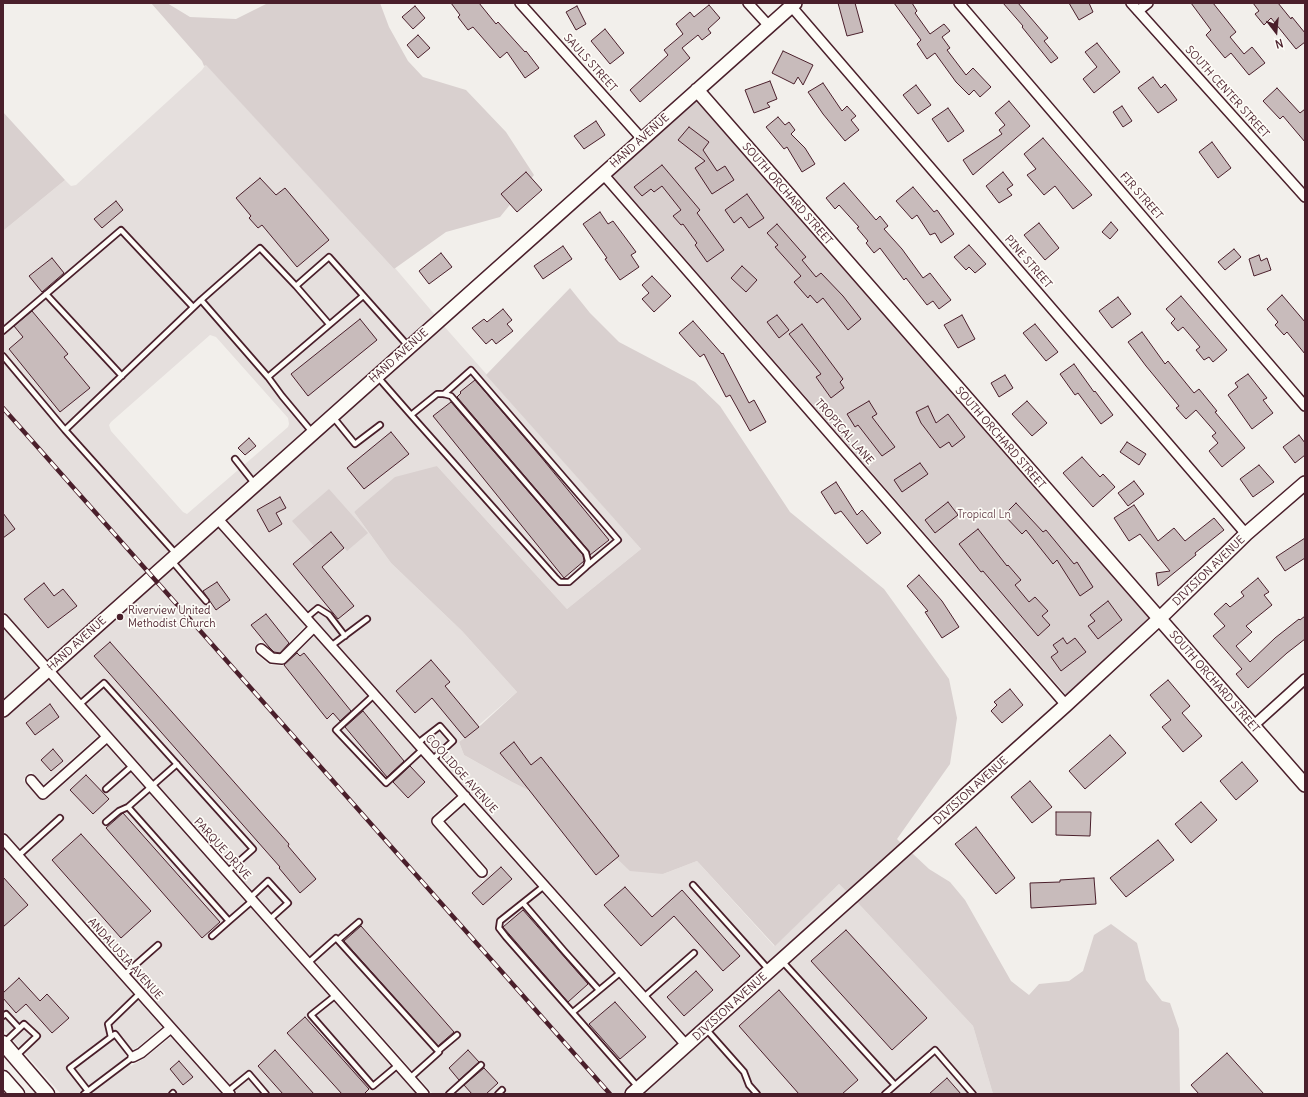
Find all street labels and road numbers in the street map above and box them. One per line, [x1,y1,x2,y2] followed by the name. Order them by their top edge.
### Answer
[561,31,619,95] street label: SAULS STREET
[1182,43,1272,141] street label: SOUTH CENTER STREET
[608,111,672,171] street label: HAND AVENUE
[739,140,835,248] street label: SOUTH ORCHARD STREET
[1117,170,1165,222] street label: FIR STREET
[1002,233,1054,291] street label: PINE STREET
[367,326,431,386] street label: HAND AVENUE
[952,384,1048,492] street label: SOUTH ORCHARD STREET
[812,397,876,467] street label: TROPICAL LANE
[1170,533,1248,609] street label: DIVISION AVENUE
[45,614,109,674] street label: HAND AVENUE
[1166,628,1262,736] street label: SOUTH ORCHARD STREET
[422,732,500,816] street label: COOLIDGE AVENUE
[931,754,1011,828] street label: DIVISION AVENUE
[191,816,253,882] street label: PARQUE DRIVE
[85,916,165,1002] street label: ANDALUSIA AVENUE
[690,970,770,1044] street label: DIVISION AVENUE

